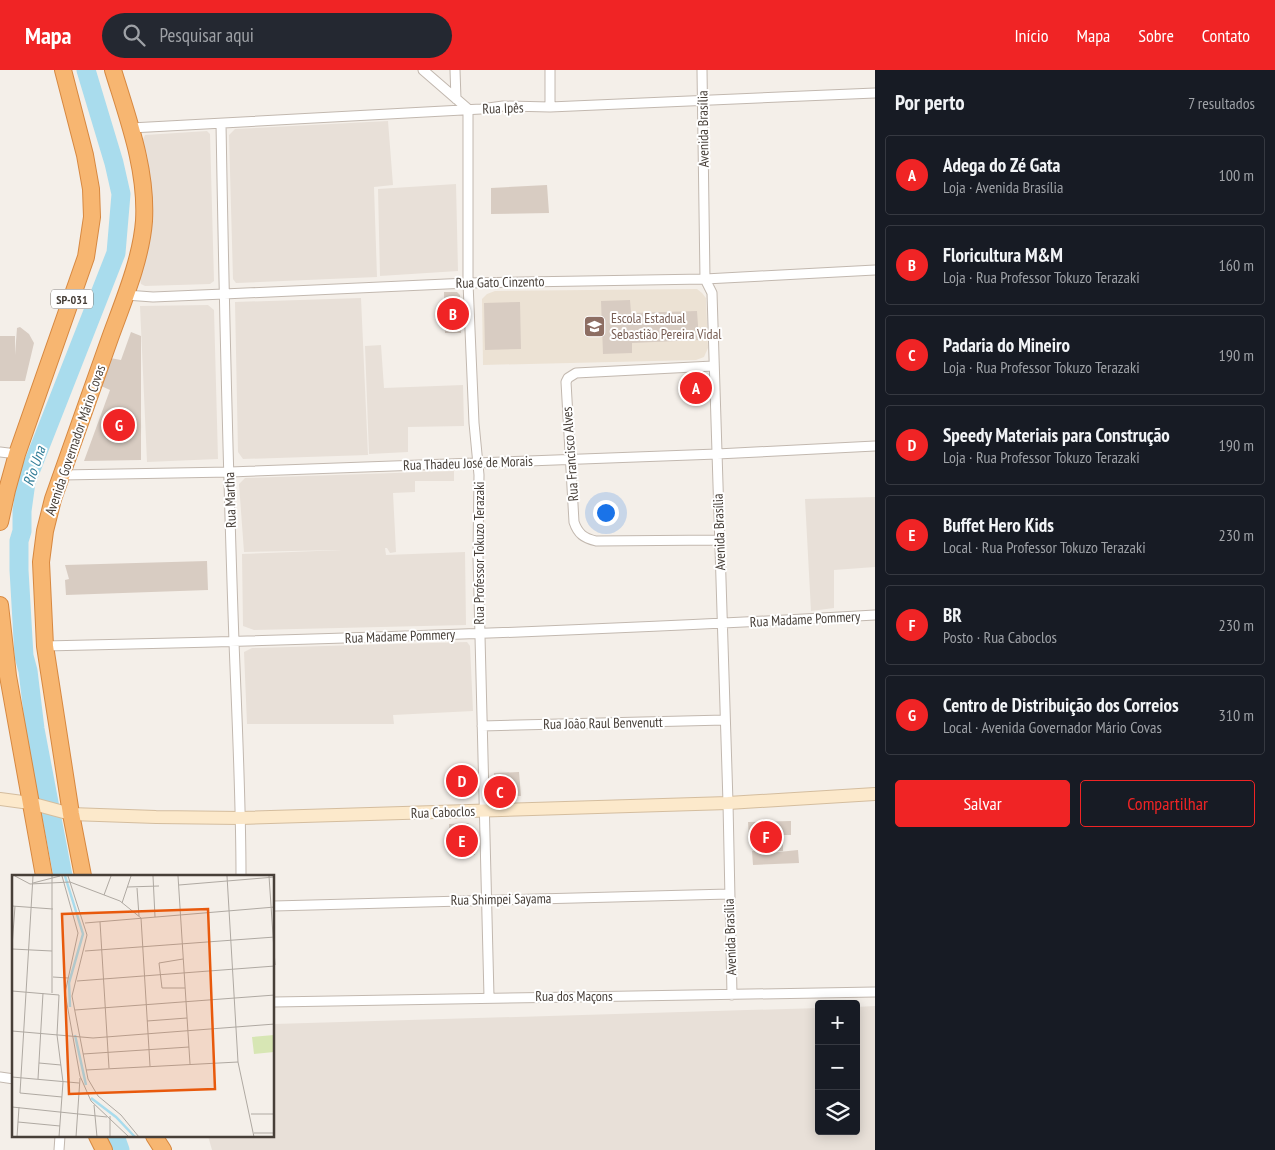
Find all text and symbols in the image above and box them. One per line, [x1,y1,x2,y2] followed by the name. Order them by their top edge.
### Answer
[102,13,452,58] search box
[25,20,72,51] text: Mapa
[120,21,148,49] icon: search
[160,23,254,47] text: Pesquisar aqui
[1014,24,1048,47] text: Início
[1076,24,1110,47] text: Mapa
[1138,24,1174,47] text: Sobre
[1202,24,1250,47] text: Contato
[895,89,965,116] text: Por perto
[693,90,713,168] street label: Avenida Brasília
[1188,93,1255,113] text: 7 resultados
[482,98,524,118] street label: Rua Ipês
[943,153,1060,177] text: Adega do Zé Gata
[908,165,916,185] text: A
[1219,165,1254,185] text: 100 m
[943,177,1063,197] text: Loja · Avenida Brasília
[943,243,1063,267] text: Floricultura M&M
[908,255,916,275] text: B
[1219,255,1254,275] text: 160 m
[943,267,1140,287] text: Loja · Rua Professor Tokuzo Terazaki
[455,272,545,292] street label: Rua Gato Cinzento
[51,290,93,308] road number: SP-031
[437,295,469,333] pin: B
[611,309,722,343] place label: Escola Estadual Sebastião Pereira Vidal
[583,314,607,338] school or university icon: Escola Estadual Sebastião Pereira Vidal
[943,333,1070,357] text: Padaria do Mineiro
[908,345,916,365] text: C
[1219,345,1254,365] text: 190 m
[943,357,1140,377] text: Loja · Rua Professor Tokuzo Terazaki
[41,362,109,518] street label: Avenida Governador Mário Covas
[680,369,712,407] pin: A
[103,406,135,444] pin: G
[558,406,582,502] street label: Rua Francisco Alves
[943,423,1170,447] text: Speedy Materiais para Construção
[908,435,916,455] text: D
[1219,435,1254,455] text: 190 m
[18,443,50,488] water label: Rio Una
[943,447,1140,467] text: Loja · Rua Professor Tokuzo Terazaki
[403,452,533,474] street label: Rua Thadeu José de Morais
[220,472,240,528] street label: Rua Martha
[470,481,488,625] street label: Rua Professor Tokuzo Terazaki
[709,493,729,571] street label: Avenida Brasília
[593,500,619,526] your location
[943,513,1054,537] text: Buffet Hero Kids
[909,525,915,545] text: E
[1219,525,1254,545] text: 230 m
[943,537,1146,557] text: Local · Rua Professor Tokuzo Terazaki
[943,603,962,627] text: BR
[749,607,861,631] street label: Rua Madame Pommery
[909,615,915,635] text: F
[1219,615,1254,635] text: 230 m
[344,625,456,647] street label: Rua Madame Pommery
[943,627,1057,647] text: Posto · Rua Caboclos
[943,693,1179,717] text: Centro de Distribuição dos Correios
[908,705,916,725] text: G
[1219,705,1254,725] text: 310 m
[543,713,663,733] street label: Rua João Raul Benvenutt
[943,717,1162,737] text: Local · Avenida Governador Mário Covas
[446,762,478,800] pin: D
[484,773,516,811] pin: C
[895,780,1070,827] button: Salvar
[1080,780,1255,827] button: Compartilhar
[411,802,476,822] street label: Rua Caboclos
[750,818,782,856] pin: F
[446,822,478,860] pin: E
[12,875,275,1138] inset map
[450,889,552,909] street label: Rua Shimpei Sayama
[720,898,740,976] street label: Avenida Brasília
[535,987,613,1005] street label: Rua dos Maçons
[815,1000,860,1135] map controls
[815,1000,860,1045] button: +
[815,1045,860,1090] button: −
[815,1090,860,1135] button: layers

